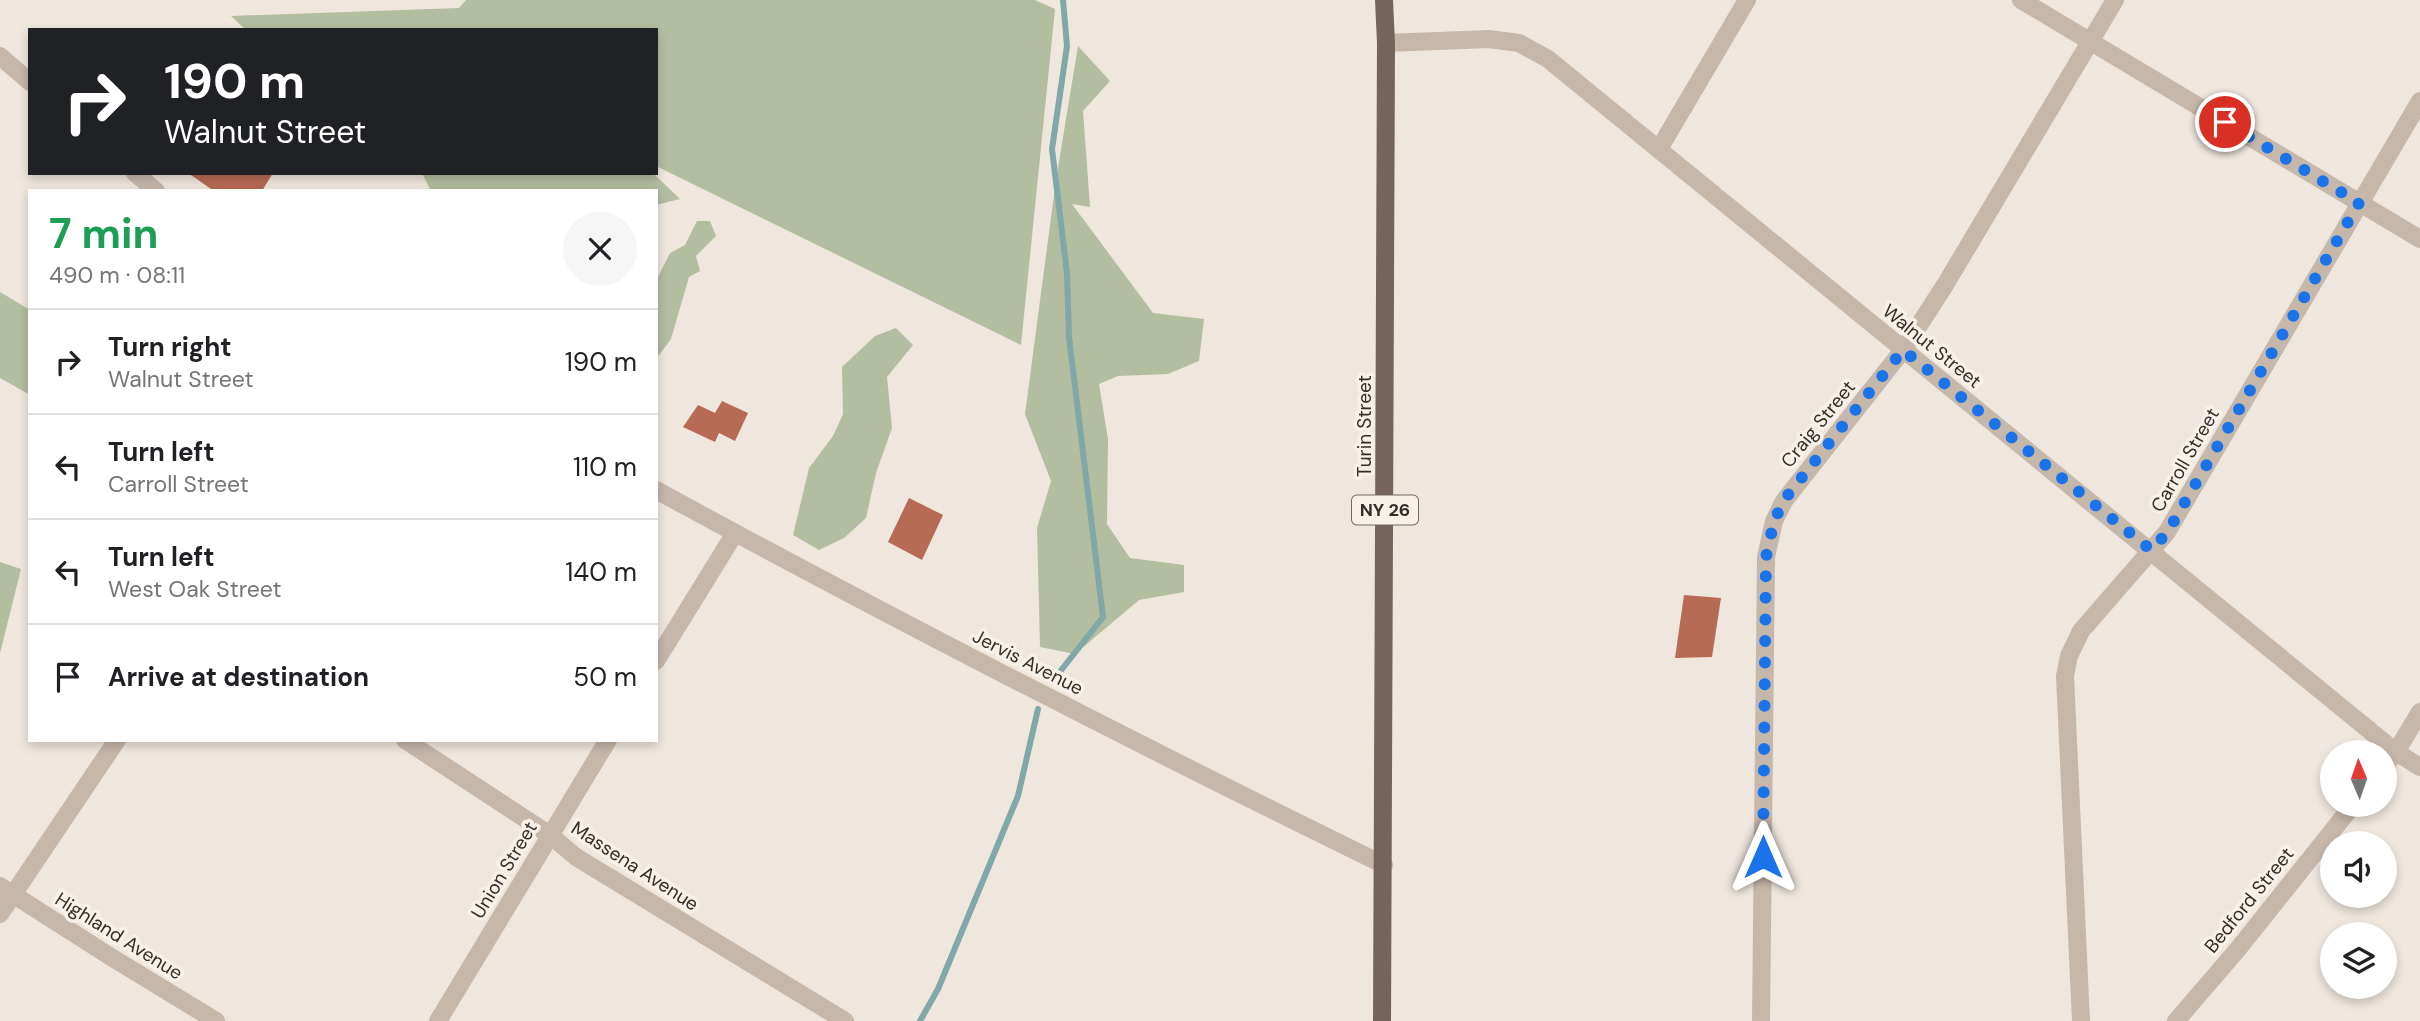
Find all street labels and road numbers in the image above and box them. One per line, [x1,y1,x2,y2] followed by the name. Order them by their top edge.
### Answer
[1877,298,1987,394] street label: Walnut Street
[1352,375,1377,477] street label: Turin Street
[1775,375,1861,473] street label: Craig Street
[2145,403,2225,517] street label: Carroll Street
[1352,496,1418,524] road number: NY 26
[968,623,1088,701] street label: Jervis Avenue
[567,815,703,917] street label: Massena Avenue
[465,817,543,923] street label: Union Street
[2199,842,2299,958] street label: Bedford Street
[50,887,188,985] street label: Highland Avenue

